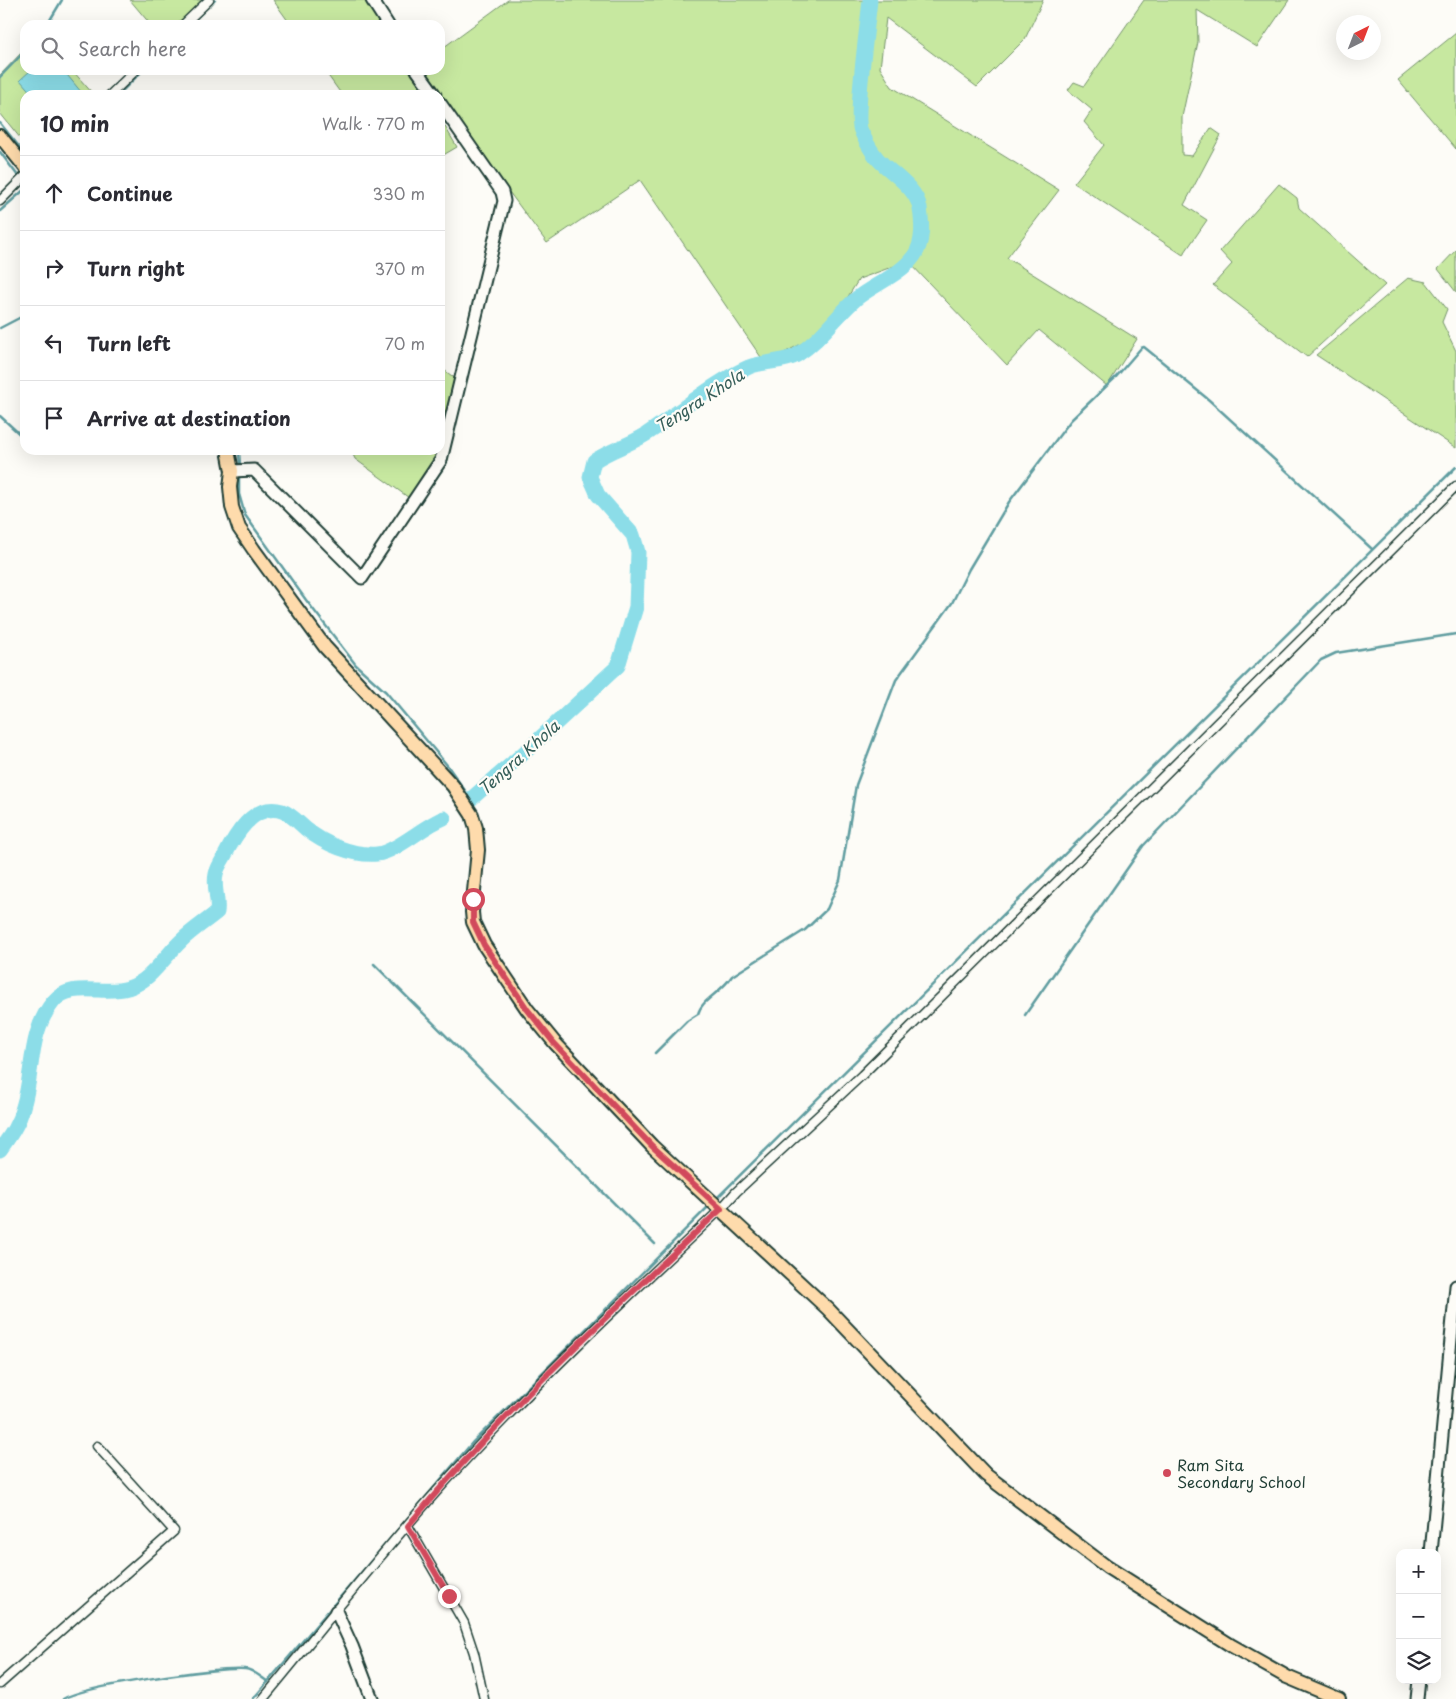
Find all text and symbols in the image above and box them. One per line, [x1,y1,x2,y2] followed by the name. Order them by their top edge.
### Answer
[1336,15,1381,60] north arrow
[20,20,445,75] search box
[38,34,66,62] icon: search
[78,34,187,62] text: Search here
[40,107,110,139] text: 10 min
[322,111,425,135] text: Walk · 770 m
[40,179,68,207] icon: ahead
[87,179,173,207] text: Continue
[372,181,425,205] text: 330 m
[40,254,68,282] icon: right
[87,254,185,282] text: Turn right
[375,256,425,280] text: 370 m
[40,329,68,357] icon: left
[87,329,171,357] text: Turn left
[385,331,425,355] text: 70 m
[650,362,749,438] water label: Tengra Khola
[40,404,68,432] icon: arrive
[87,404,291,432] text: Arrive at destination
[472,713,565,800] water label: Tengra Khola
[462,888,485,911] route start
[1177,1453,1306,1493] place label: Ram Sita Secondary School
[1161,1467,1173,1479] marker: Ram Sita Secondary School
[1396,1549,1441,1684] map controls
[1396,1549,1441,1594] button: +
[438,1585,461,1608] route end
[1396,1594,1441,1639] button: −
[1396,1639,1441,1684] button: layers

